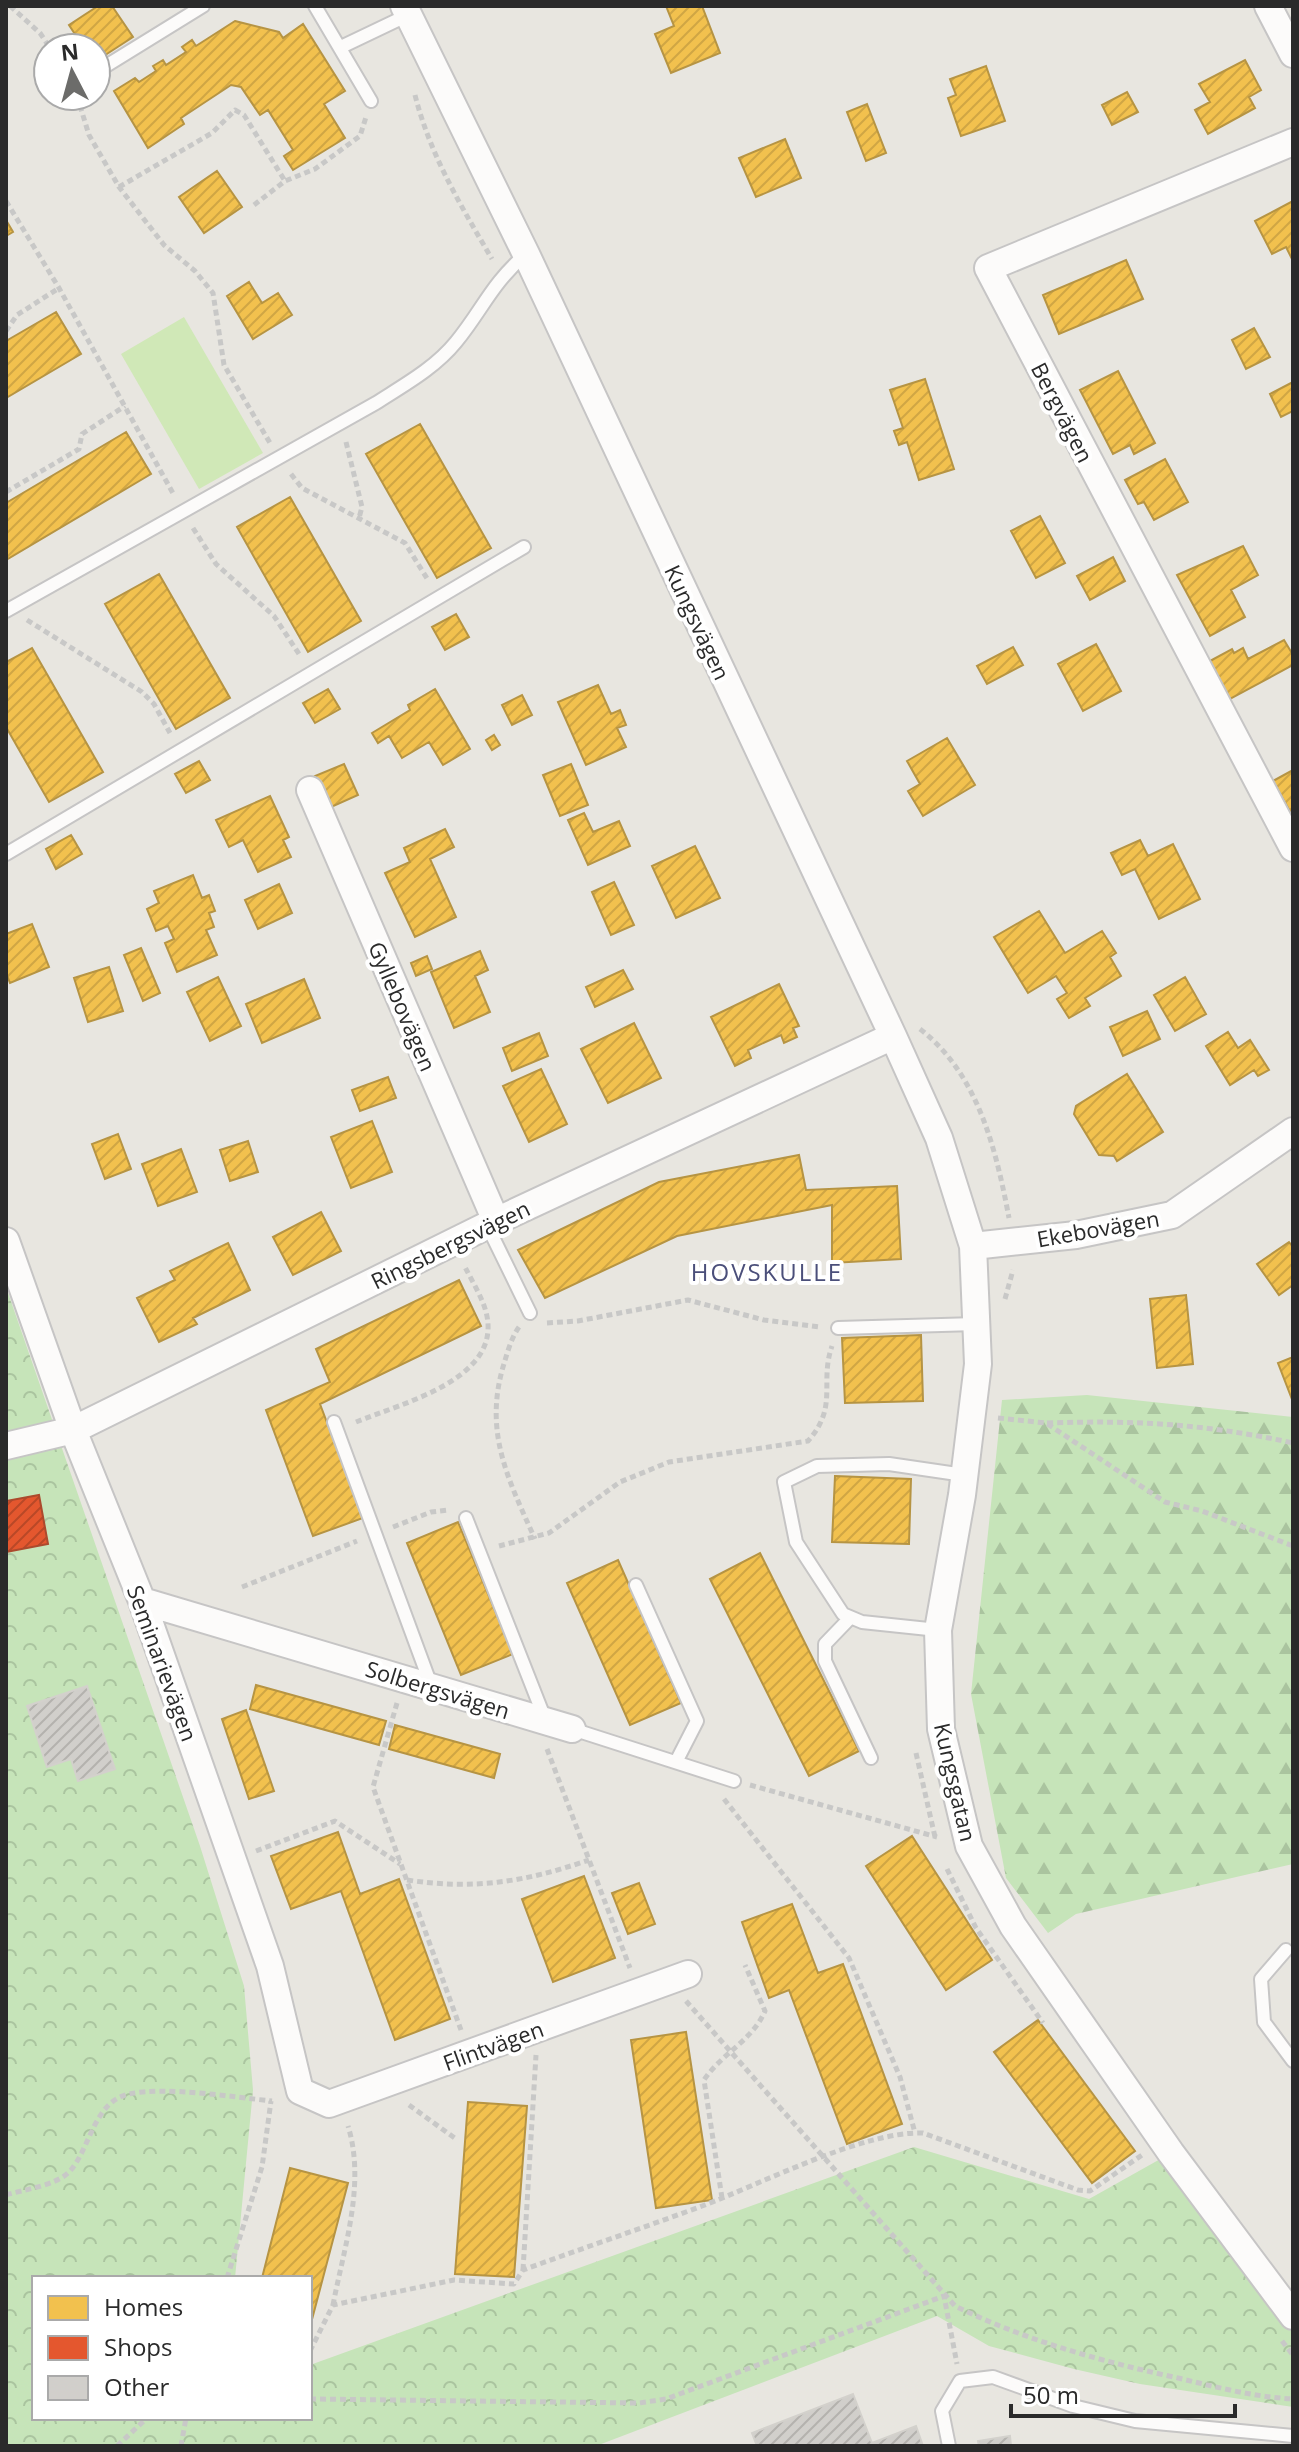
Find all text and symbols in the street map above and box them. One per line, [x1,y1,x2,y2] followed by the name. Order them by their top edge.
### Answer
[32,32,112,112] north arrow
[59,35,80,67] text: N
[1025,357,1101,467] street label: Bergvägen
[658,560,738,684] street label: Kungsvägen
[362,937,444,1075] street label: Gyllebovägen
[366,1193,534,1295] street label: Ringsbergsvägen
[1034,1202,1162,1254] street label: Ekebovägen
[691,1255,843,1288] district label: HOVSKULLE
[121,1581,205,1745] street label: Seminarievägen
[362,1653,514,1725] street label: Solbergsvägen
[928,1720,984,1844] street label: Kungsgatan
[439,2013,547,2077] street label: Flintvägen
[32,2276,312,2420] legend
[104,2290,183,2323] text: Homes
[104,2330,172,2363] text: Shops
[1011,2368,1235,2418] scale bar
[104,2370,169,2403] text: Other
[1023,2378,1079,2411] text: 50 m

